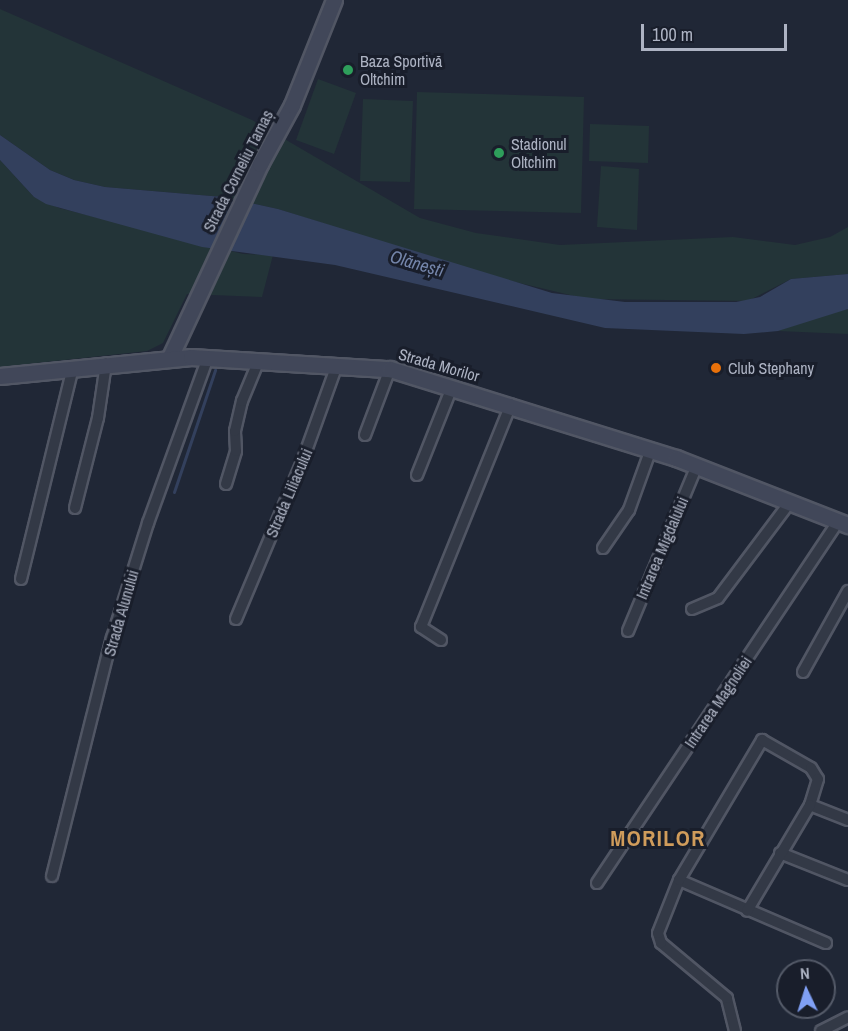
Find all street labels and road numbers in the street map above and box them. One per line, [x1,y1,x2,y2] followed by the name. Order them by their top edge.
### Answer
[199,107,277,235] street label: Strada Corneliu Tamaș
[396,344,482,386] street label: Strada Morilor
[262,446,316,540] street label: Strada Liliacului
[632,494,692,602] street label: Intrarea Migdalului
[99,567,143,659] street label: Strada Alunului
[680,652,756,752] street label: Intrarea Magnoliei

